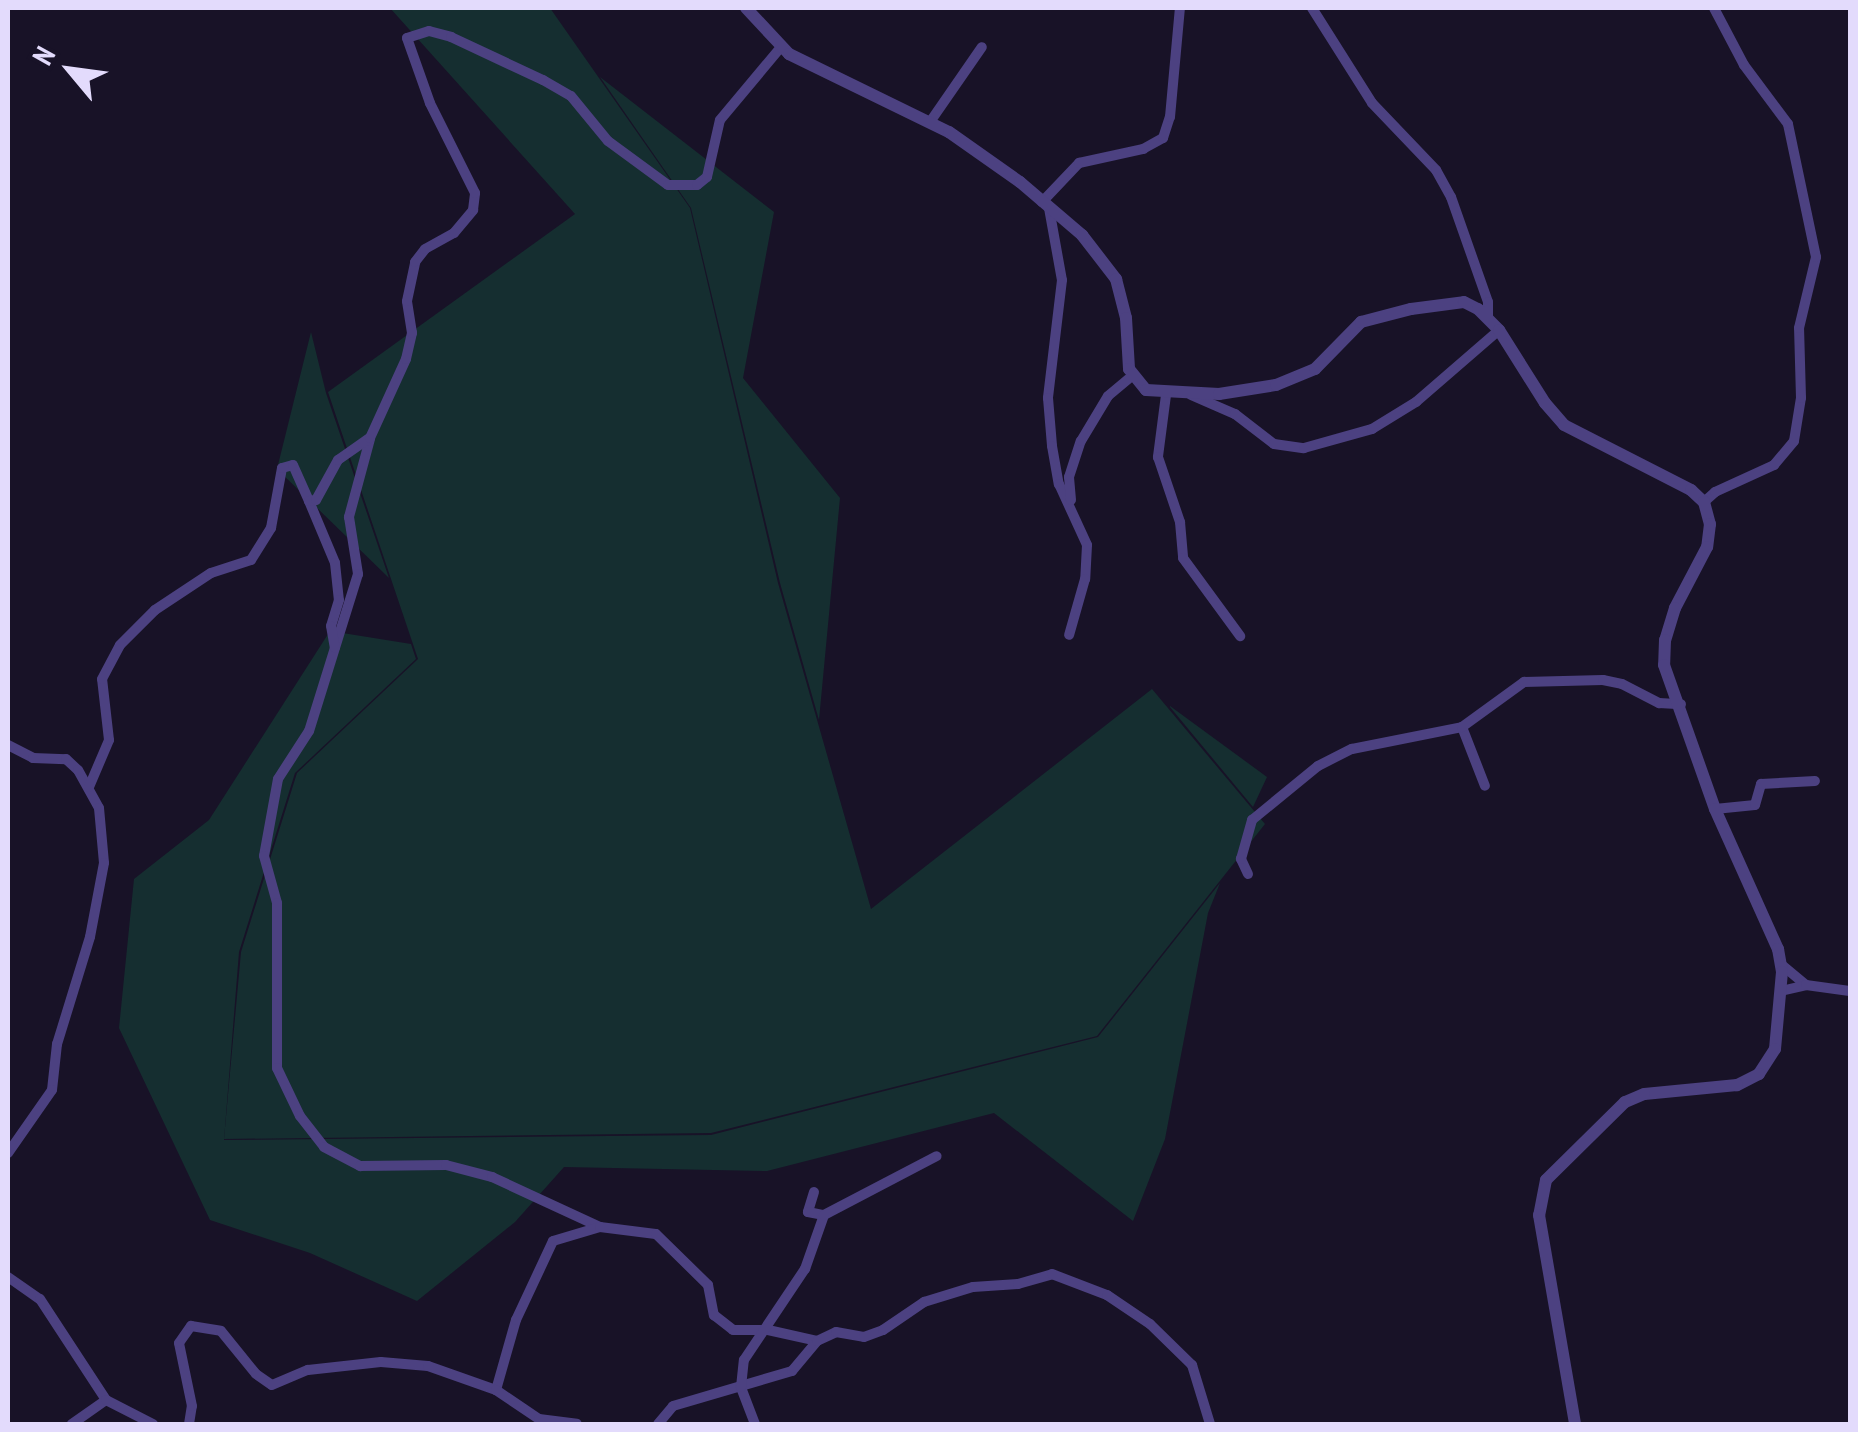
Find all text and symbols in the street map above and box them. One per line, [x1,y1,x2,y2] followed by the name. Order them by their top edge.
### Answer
[20,20,120,120] north arrow
[23,40,63,71] text: N

